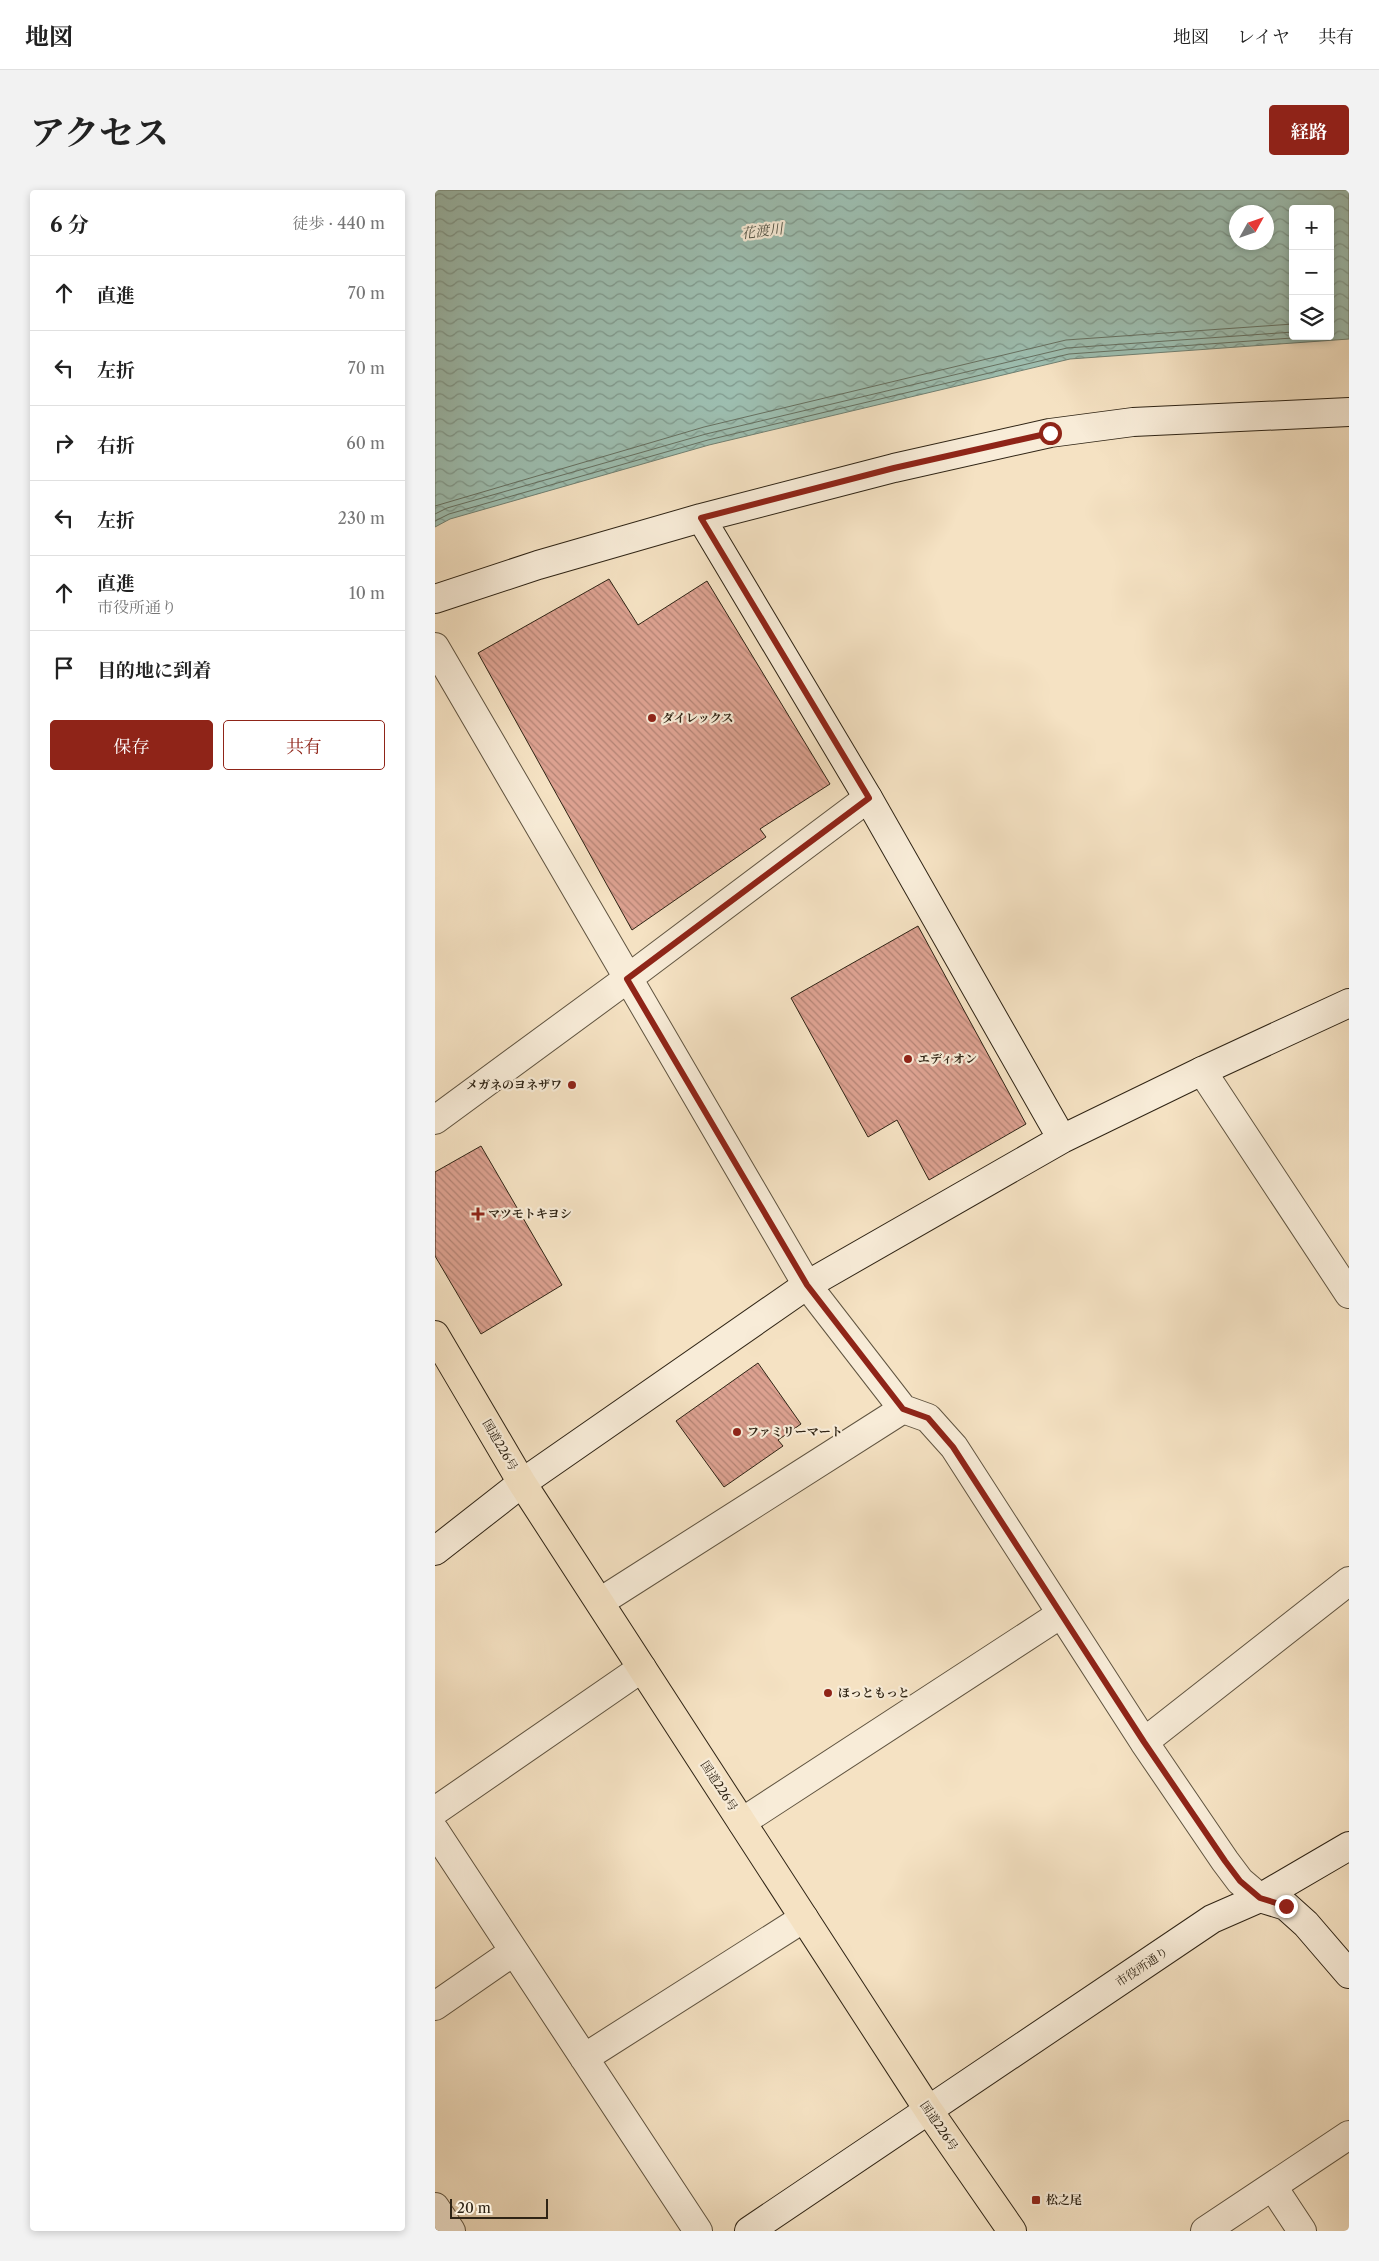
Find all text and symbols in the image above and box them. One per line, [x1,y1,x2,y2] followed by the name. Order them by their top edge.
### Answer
[25,22,73,51] text: 地図
[1173,26,1209,48] text: 地図
[1237,26,1290,48] text: レイヤ
[1318,26,1354,48] text: 共有
[1269,105,1349,155] button: 経路
[30,111,169,154] text: アクセス
[1229,205,1274,250] north arrow
[1289,205,1334,340] map controls
[1289,205,1334,250] button: +
[50,212,89,237] text: 6 分
[292,213,385,233] text: 徒歩 · 440 m
[740,219,786,242] water label: 花渡川
[1289,250,1334,295] button: −
[50,279,78,307] icon: ahead
[348,283,385,303] text: 70 m
[97,284,135,307] text: 直進
[1289,295,1334,340] button: layers
[50,354,78,382] icon: left
[348,358,385,378] text: 70 m
[97,359,135,382] text: 左折
[1039,422,1062,445] route start
[50,429,78,457] icon: right
[346,433,385,453] text: 60 m
[97,434,135,457] text: 右折
[50,504,78,532] icon: left
[338,508,385,528] text: 230 m
[97,509,135,532] text: 左折
[97,572,135,595] text: 直進
[50,579,78,607] icon: ahead
[349,583,385,603] text: 10 m
[97,597,177,617] text: 市役所通り
[50,654,78,682] icon: arrive
[97,659,211,682] text: 目的地に到着
[662,710,734,725] place label: ダイレックス
[646,712,658,724] marker: ダイレックス
[50,720,213,770] button: 保存
[223,720,385,770] button: 共有
[918,1051,977,1066] place label: エディオン
[902,1053,914,1065] marker: エディオン
[466,1077,562,1092] place label: メガネのヨネザワ
[566,1079,578,1091] marker: メガネのヨネザワ
[488,1206,572,1221] place label: マツモトキヨシ
[472,1208,484,1220] marker: マツモトキヨシ
[480,1416,521,1473] street label: 国道226号
[747,1424,843,1439] place label: ファミリーマート
[731,1426,743,1438] marker: ファミリーマート
[838,1685,910,1700] place label: ほっともっと
[822,1687,834,1699] marker: ほっともっと
[698,1758,741,1814] street label: 国道226号
[1275,1895,1298,1918] route end
[1113,1944,1171,1990] street label: 市役所通り
[917,2098,962,2153] street label: 国道226号
[1046,2192,1082,2207] place label: 松之尾
[1030,2194,1042,2206] marker: 松之尾
[450,2196,547,2219] scale bar
[457,2199,491,2217] text: 20 m

